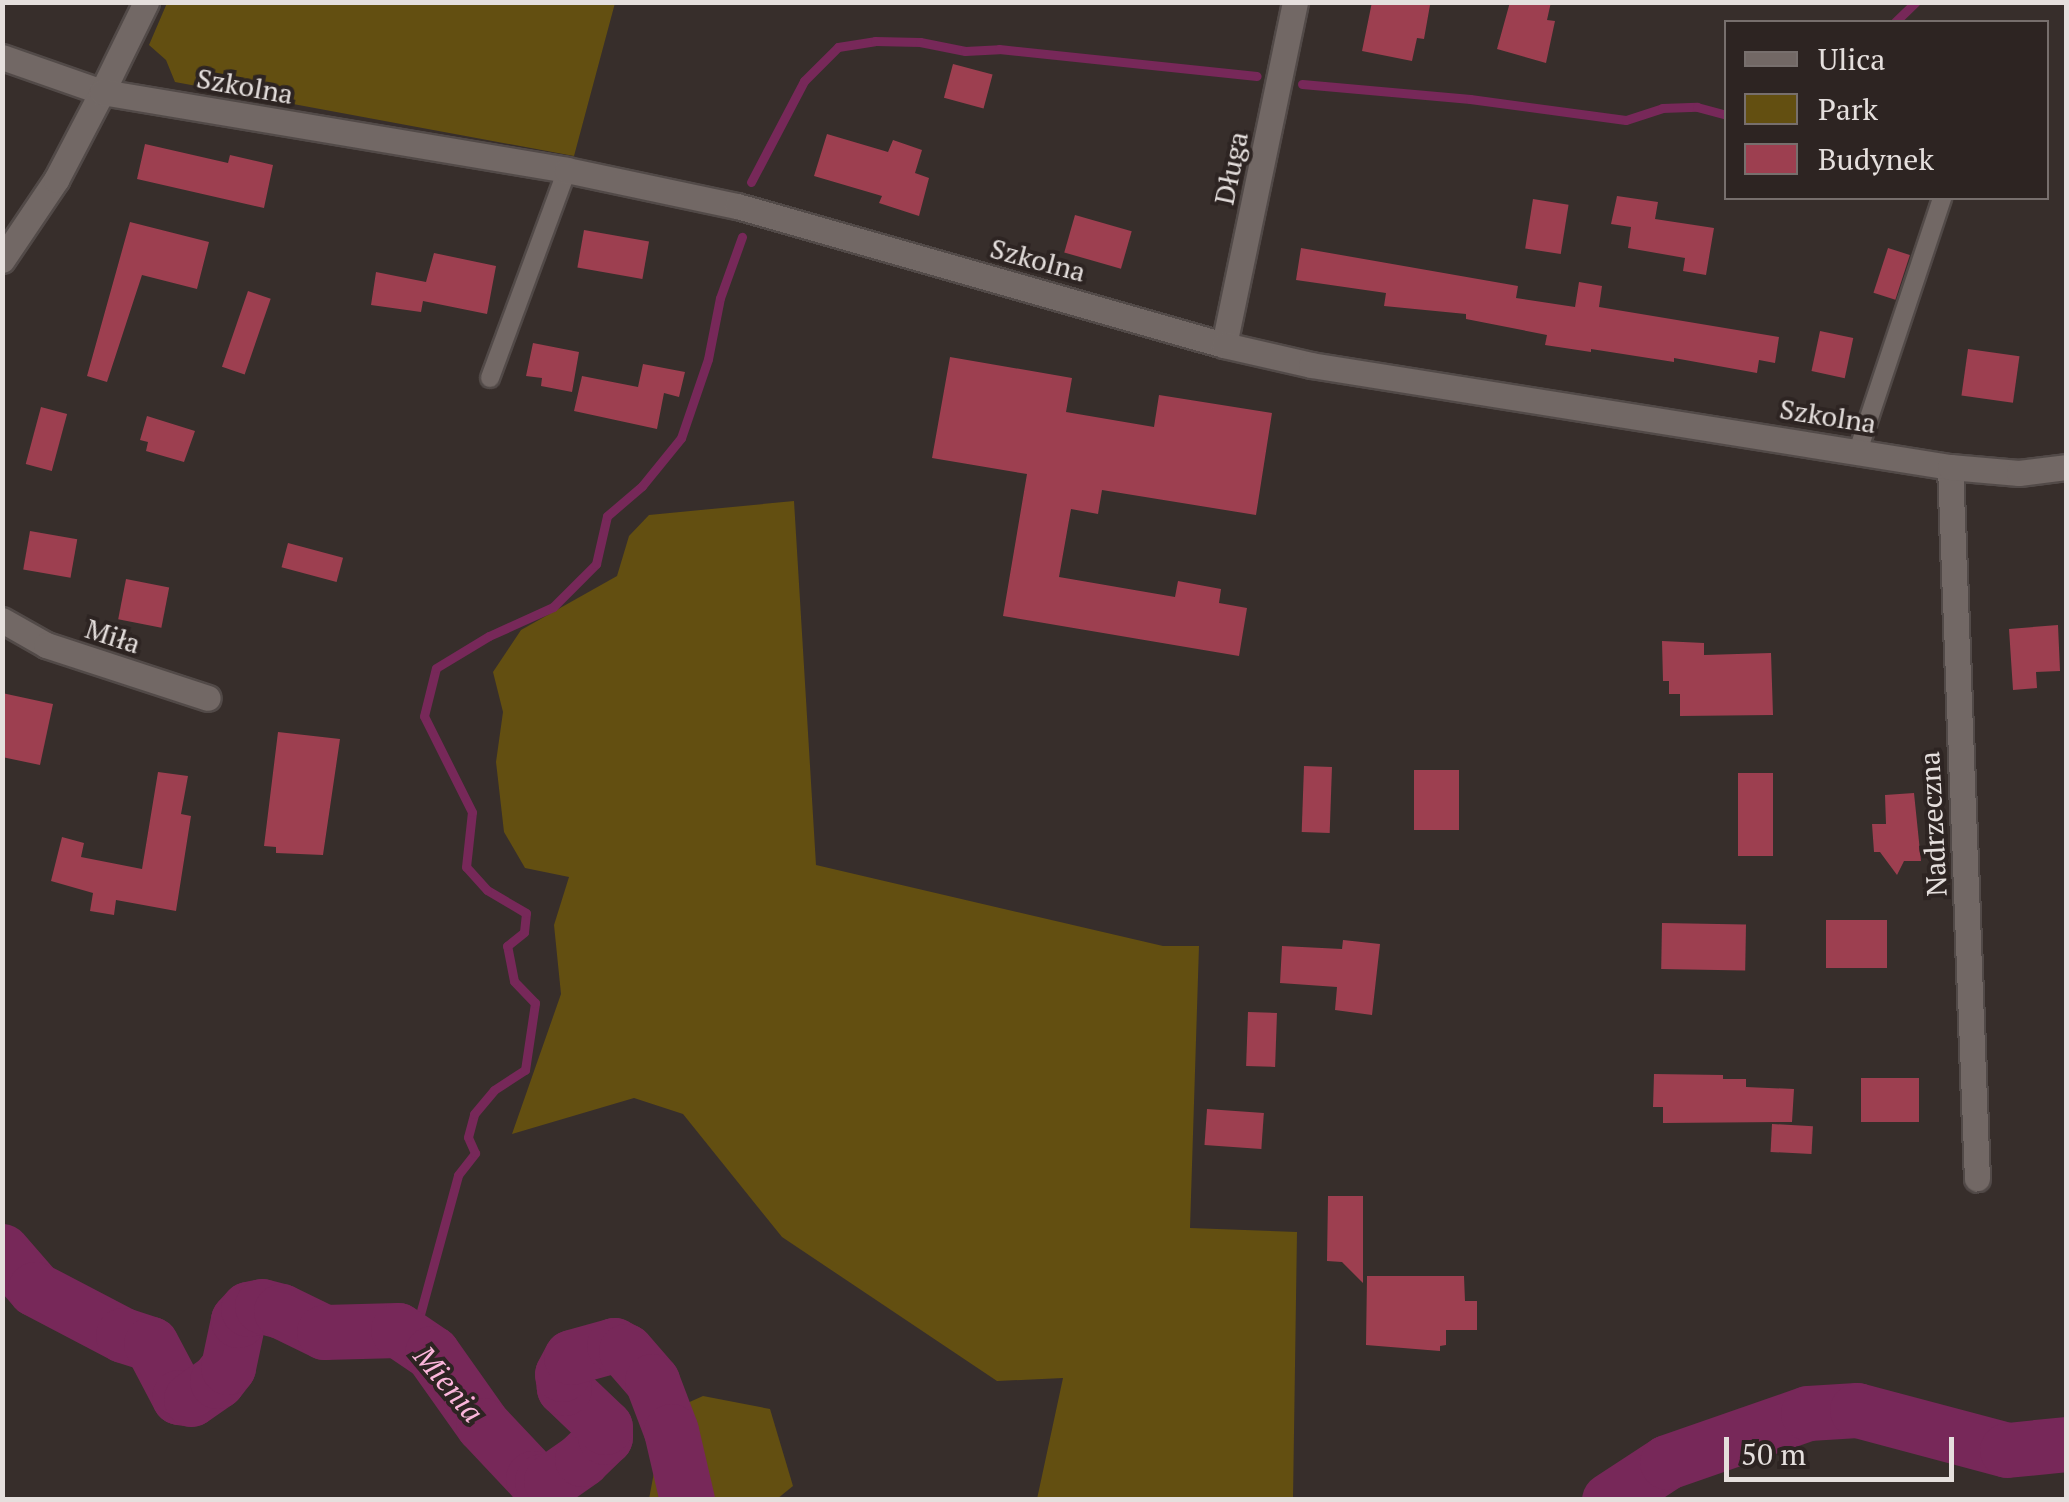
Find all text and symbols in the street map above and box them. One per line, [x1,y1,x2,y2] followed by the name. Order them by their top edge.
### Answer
[1724,20,2049,200] legend
[1818,39,1885,79] text: Ulica
[194,61,296,111] street label: Szkolna
[1818,89,1878,129] text: Park
[1207,128,1255,208] street label: Długa
[1818,139,1934,179] text: Budynek
[987,231,1089,289] street label: Szkolna
[1777,392,1879,440] street label: Szkolna
[81,611,145,661] street label: Miła
[1912,751,1954,897] street label: Nadrzeczna
[407,1339,491,1429] water label: Mienia
[1729,1417,1959,1479] scale bar
[1741,1434,1806,1474] text: 50 m

